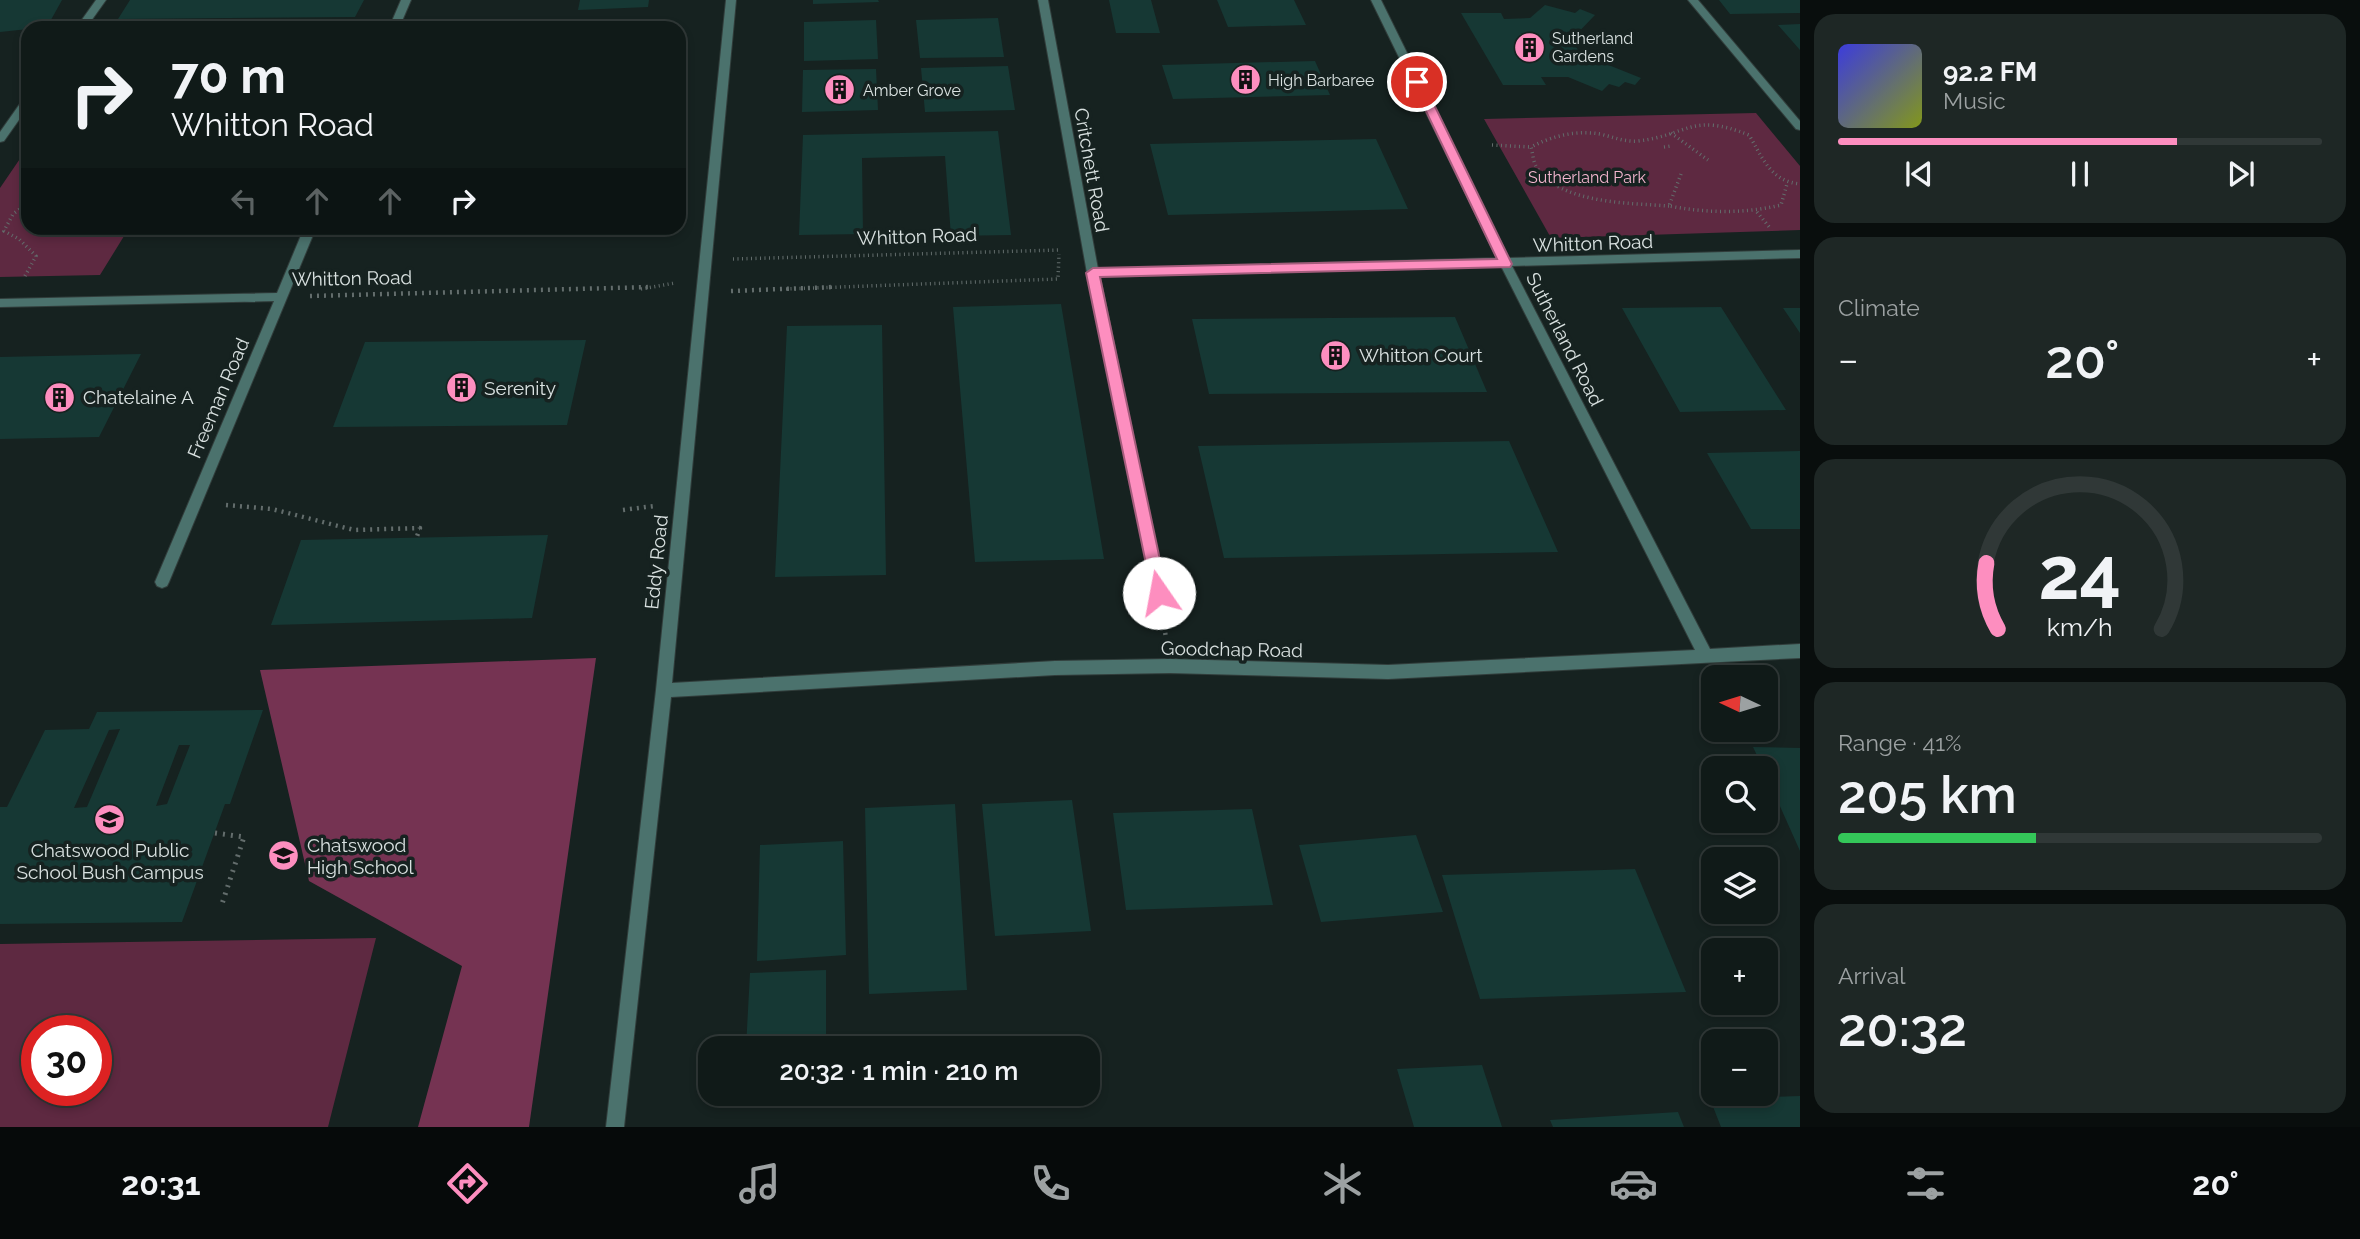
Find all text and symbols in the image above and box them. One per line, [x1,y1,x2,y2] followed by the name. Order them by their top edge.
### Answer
[1552,29,1633,66] place label: Sutherland Gardens
[1512,30,1546,64] building icon: Sutherland Gardens
[171,47,286,104] text: 70 m
[56,49,147,140] icon: right
[1387,52,1447,112] pin
[1943,57,2037,87] text: 92.2 FM
[1228,63,1262,97] building icon: High Barbaree
[1398,63,1436,101] icon: arrive
[1268,71,1374,90] place label: High Barbaree
[823,73,857,107] building icon: Amber Grove
[863,81,961,100] place label: Amber Grove
[1943,87,2006,114] text: Music
[171,106,374,143] text: Whitton Road
[1070,106,1114,234] street label: Critchett Road
[1900,155,1938,193] icon: previous
[2061,155,2099,193] icon: pause
[2222,155,2260,193] icon: next
[1528,168,1647,187] park label: Sutherland Park
[225,182,263,220] icon: left
[298,182,336,220] icon: ahead
[371,182,409,220] icon: ahead
[444,182,482,220] icon: right
[856,223,978,249] street label: Whitton Road
[1532,230,1654,256] street label: Whitton Road
[292,266,412,290] street label: Whitton Road
[1522,269,1608,409] street label: Sutherland Road
[1838,294,1920,321] text: Climate
[2045,329,2119,390] text: 20°
[183,335,253,461] street label: Freeman Road
[1838,337,1858,382] text: −
[2306,337,2322,382] text: +
[1319,338,1353,372] building icon: Whitton Court
[1359,344,1483,366] place label: Whitton Court
[444,371,478,405] building icon: Serenity
[484,377,556,399] place label: Serenity
[43,380,77,414] building icon: Chatelaine A
[83,386,194,408] place label: Chatelaine A
[640,514,672,610] street label: Eddy Road
[2039,532,2121,617] text: 24
[1122,556,1196,630] position arrow
[2047,612,2113,642] text: km/h
[1161,637,1303,661] street label: Goodchap Road
[1701,665,1778,742] north arrow
[1701,665,1778,1106] map controls
[1838,729,1961,756] text: Range · 41%
[1701,756,1778,833] button: search
[1838,764,2017,825] text: 205 km
[93,802,127,836] school or university icon: Chatswood Public School Bush Campus
[307,834,414,878] place label: Chatswood High School
[16,839,204,883] place label: Chatswood Public School Bush Campus
[267,839,301,873] school or university icon: Chatswood High School
[1701,847,1778,924] button: layers
[1701,938,1778,1015] button: +
[1838,962,1905,989] text: Arrival
[1838,997,1967,1058] text: 20:32
[21,1015,112,1106] speed limit sign: 30
[1701,1029,1778,1106] button: −
[780,1056,1018,1086] text: 20:32 · 1 min · 210 m
[443,1159,492,1208] icon: directions
[735,1159,784,1208] icon: music
[1026,1159,1075,1208] icon: phone
[1318,1159,1367,1208] icon: climate
[1609,1159,1658,1208] icon: car
[1901,1159,1950,1208] icon: filters
[121,1165,201,1202] text: 20:31
[2192,1165,2239,1202] text: 20°

